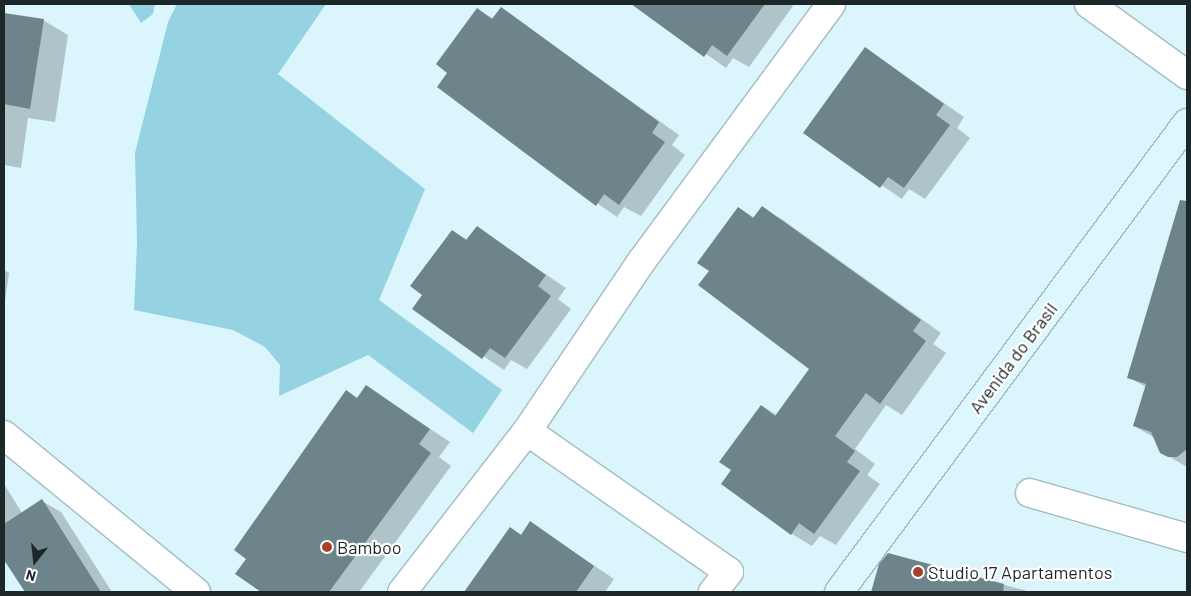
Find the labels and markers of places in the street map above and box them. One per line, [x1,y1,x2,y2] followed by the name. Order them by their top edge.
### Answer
[337,536,402,558] place label: Bamboo
[321,541,333,553] marker: Bamboo
[928,561,1112,583] place label: Studio 17 Apartamentos
[912,566,924,578] marker: Studio 17 Apartamentos

